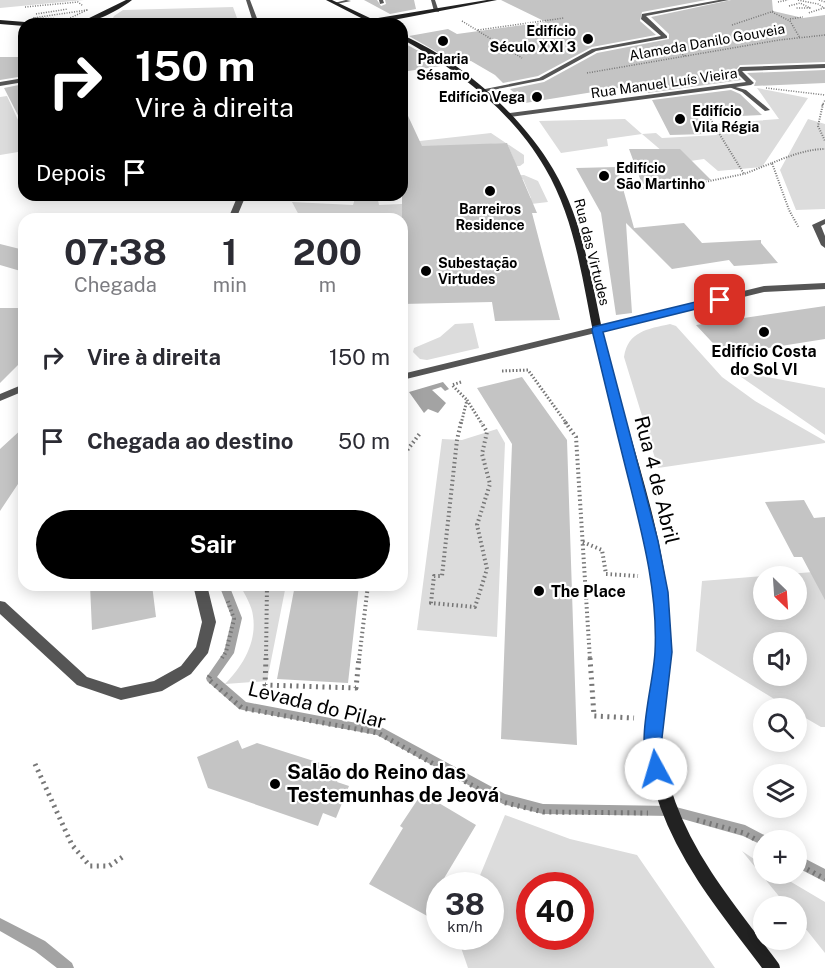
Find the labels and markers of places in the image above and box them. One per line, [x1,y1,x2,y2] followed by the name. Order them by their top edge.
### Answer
[490,23,576,55] place label: Edifício Século XXI 3
[581,32,595,46] marker: Edifício Século XXI 3
[436,34,450,48] marker: Padaria Sésamo
[416,51,470,83] place label: Padaria Sésamo
[439,89,525,105] place label: Edifício Vega
[530,90,544,104] marker: Edifício Vega
[692,103,759,135] place label: Edifício Vila Régia
[673,112,687,126] marker: Edifício Vila Régia
[616,160,705,192] place label: Edifício São Martinho
[597,169,611,183] marker: Edifício São Martinho
[483,184,497,198] marker: Barreiros Residence
[455,201,525,233] place label: Barreiros Residence
[438,255,517,287] place label: Subestação Virtudes
[419,264,433,278] marker: Subestação Virtudes
[694,274,745,325] pin
[757,325,771,339] marker: Edifício Costa do Sol VI
[711,342,817,379] place label: Edifício Costa do Sol VI
[551,582,626,601] place label: The Place
[532,584,546,598] marker: The Place
[287,760,499,807] place label: Salão do Reino das Testemunhas de Jeová
[268,777,282,791] marker: Salão do Reino das Testemunhas de Jeová

